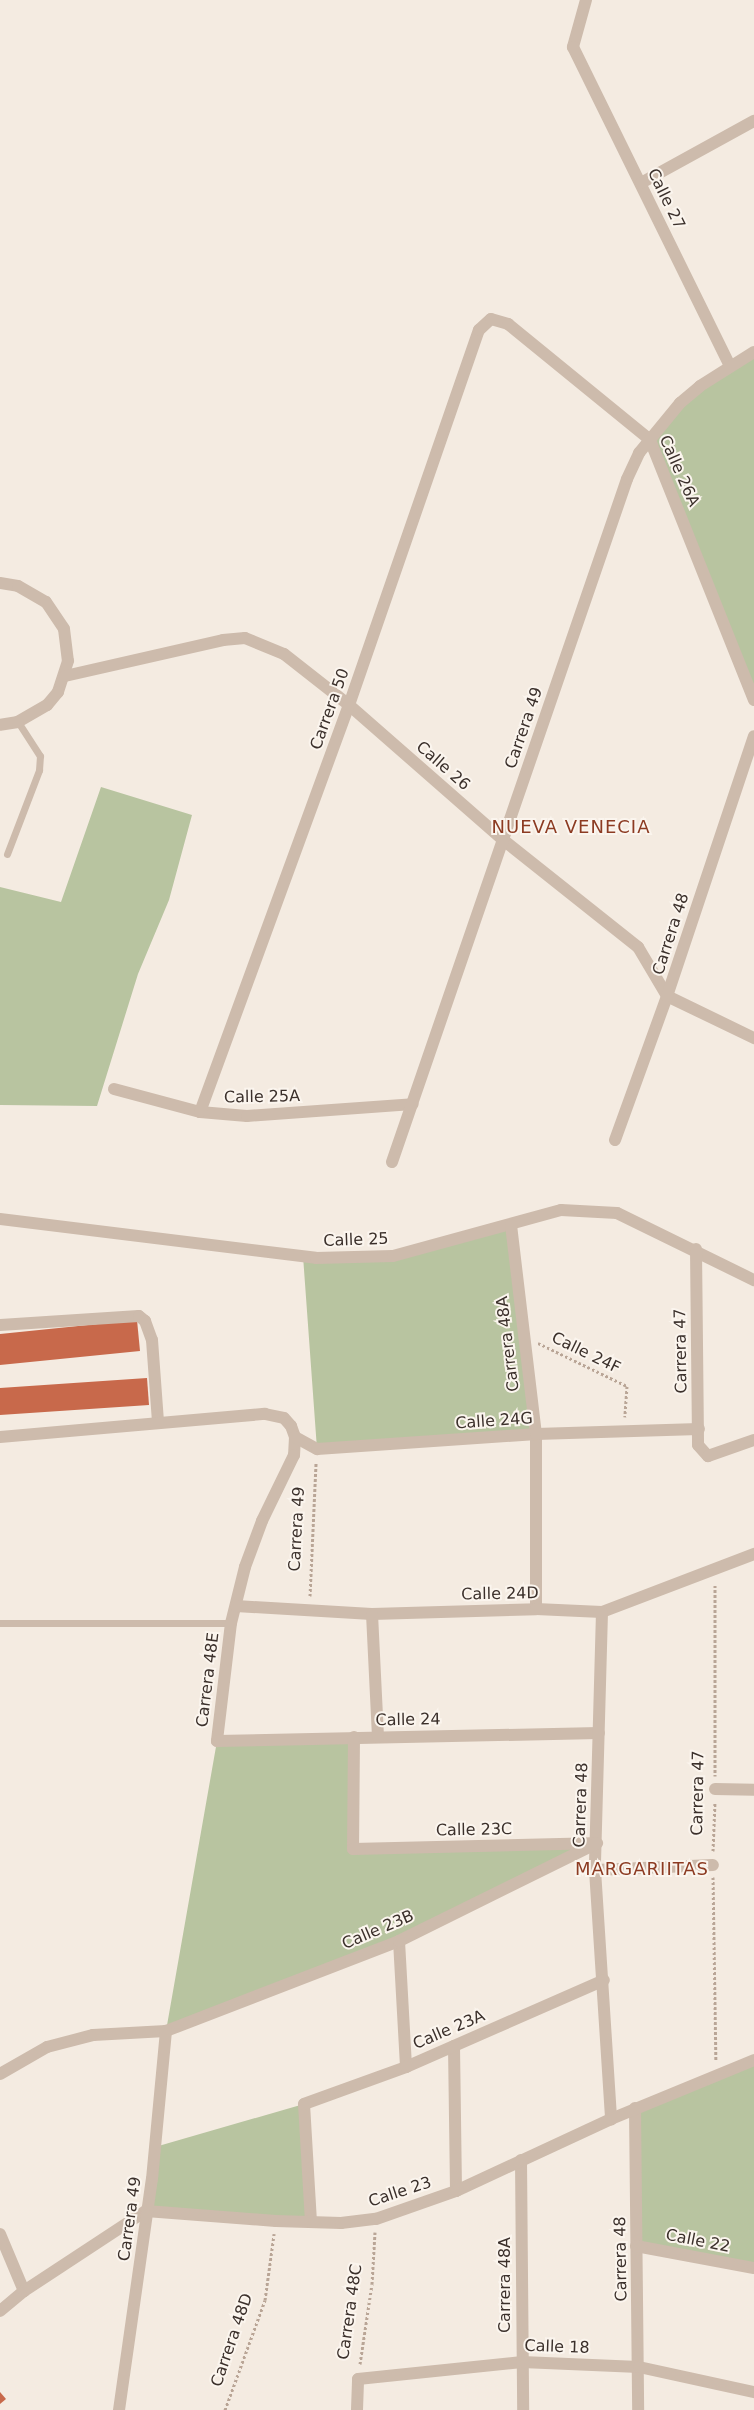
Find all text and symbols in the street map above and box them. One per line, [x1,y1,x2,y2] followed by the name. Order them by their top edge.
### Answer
[643,166,689,232] street label: Calle 27
[655,432,703,510] street label: Calle 26A
[306,666,354,752] street label: Carrera 50
[501,685,547,771] street label: Carrera 49
[412,737,474,795] street label: Calle 26
[490,816,652,838] district label: NUEVA VENECIA
[649,891,693,977] street label: Carrera 48
[224,1087,300,1107] street label: Calle 25A
[323,1229,389,1251] street label: Calle 25
[493,1295,523,1393] street label: Carrera 48A
[671,1308,691,1394] street label: Carrera 47
[548,1328,624,1378] street label: Calle 24F
[455,1409,533,1433] street label: Calle 24G
[285,1486,309,1572] street label: Carrera 49
[461,1584,539,1604] street label: Calle 24D
[193,1632,223,1728] street label: Carrera 48E
[375,1710,441,1730] street label: Calle 24
[688,1750,708,1836] street label: Carrera 47
[570,1762,592,1848] street label: Carrera 48
[436,1820,512,1840] street label: Calle 23C
[574,1858,710,1880] district label: MARGARIITAS
[339,1906,417,1954] street label: Calle 23B
[410,2006,488,2054] street label: Calle 23A
[366,2173,434,2211] street label: Calle 23
[115,2175,145,2263] street label: Carrera 49
[611,2216,631,2302] street label: Carrera 48
[664,2225,732,2257] street label: Calle 22
[495,2237,515,2333] street label: Carrera 48A
[334,2263,366,2361] street label: Carrera 48C
[207,2291,257,2389] street label: Carrera 48D
[524,2336,590,2358] street label: Calle 18

